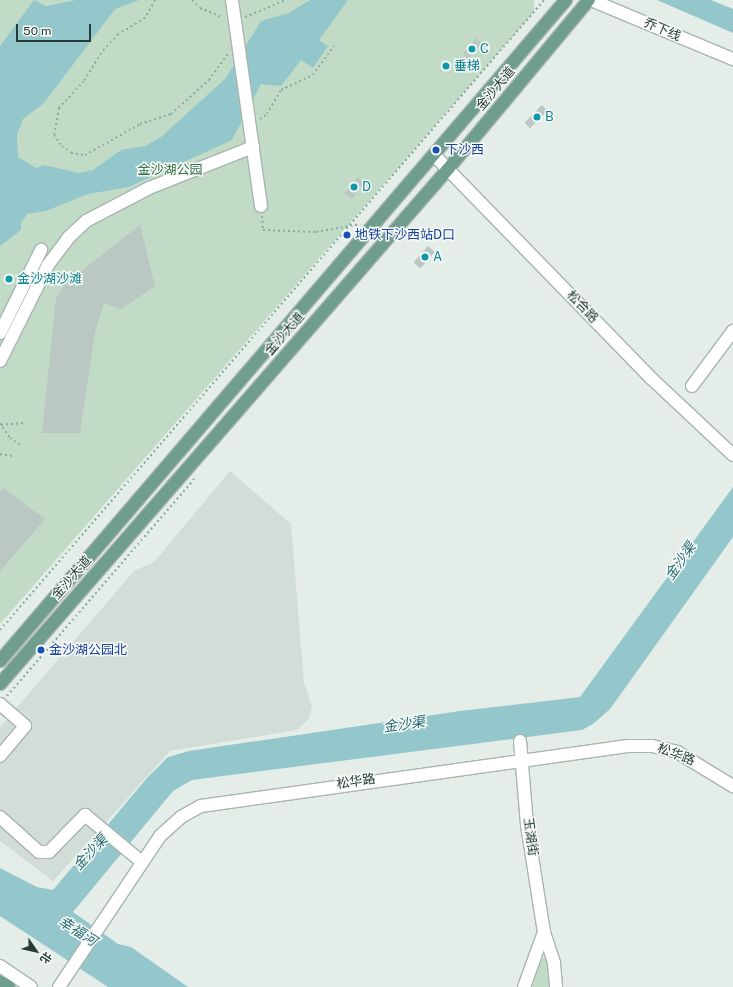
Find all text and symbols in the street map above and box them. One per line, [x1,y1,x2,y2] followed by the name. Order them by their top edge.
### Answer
[641,15,683,45] street label: 乔下线
[18,16,93,42] scale bar
[23,24,51,38] text: 50 m
[480,41,489,57] place label: C
[467,44,477,54] marker: C
[454,58,480,74] place label: 垂梯
[441,61,451,71] marker: 垂梯
[473,64,519,114] street label: 金沙大道
[545,109,554,125] place label: B
[532,112,542,122] marker: B
[445,142,484,158] place label: 下沙西
[430,144,442,156] marker: 下沙西
[138,162,202,178] park label: 金沙湖公园
[362,179,371,195] place label: D
[349,182,359,192] marker: D
[355,227,455,243] place label: 地铁下沙西站D口
[342,230,352,240] marker: 地铁下沙西站D口
[433,249,442,265] place label: A
[420,252,430,262] marker: A
[17,271,82,287] place label: 金沙湖沙滩
[4,274,14,284] marker: 金沙湖沙滩
[563,288,601,326] street label: 松合路
[262,309,308,359] street label: 金沙大道
[661,539,699,583] water label: 金沙渠
[49,553,95,603] street label: 金沙大道
[49,642,127,658] place label: 金沙湖公园北
[36,645,46,655] marker: 金沙湖公园北
[382,713,426,735] water label: 金沙渠
[655,741,697,769] street label: 松华路
[336,772,376,792] street label: 松华路
[520,817,540,857] street label: 玉湖街
[70,831,110,873] water label: 金沙渠
[56,913,100,949] water label: 幸福河
[16,931,56,971] north arrow
[38,950,54,966] text: 北

